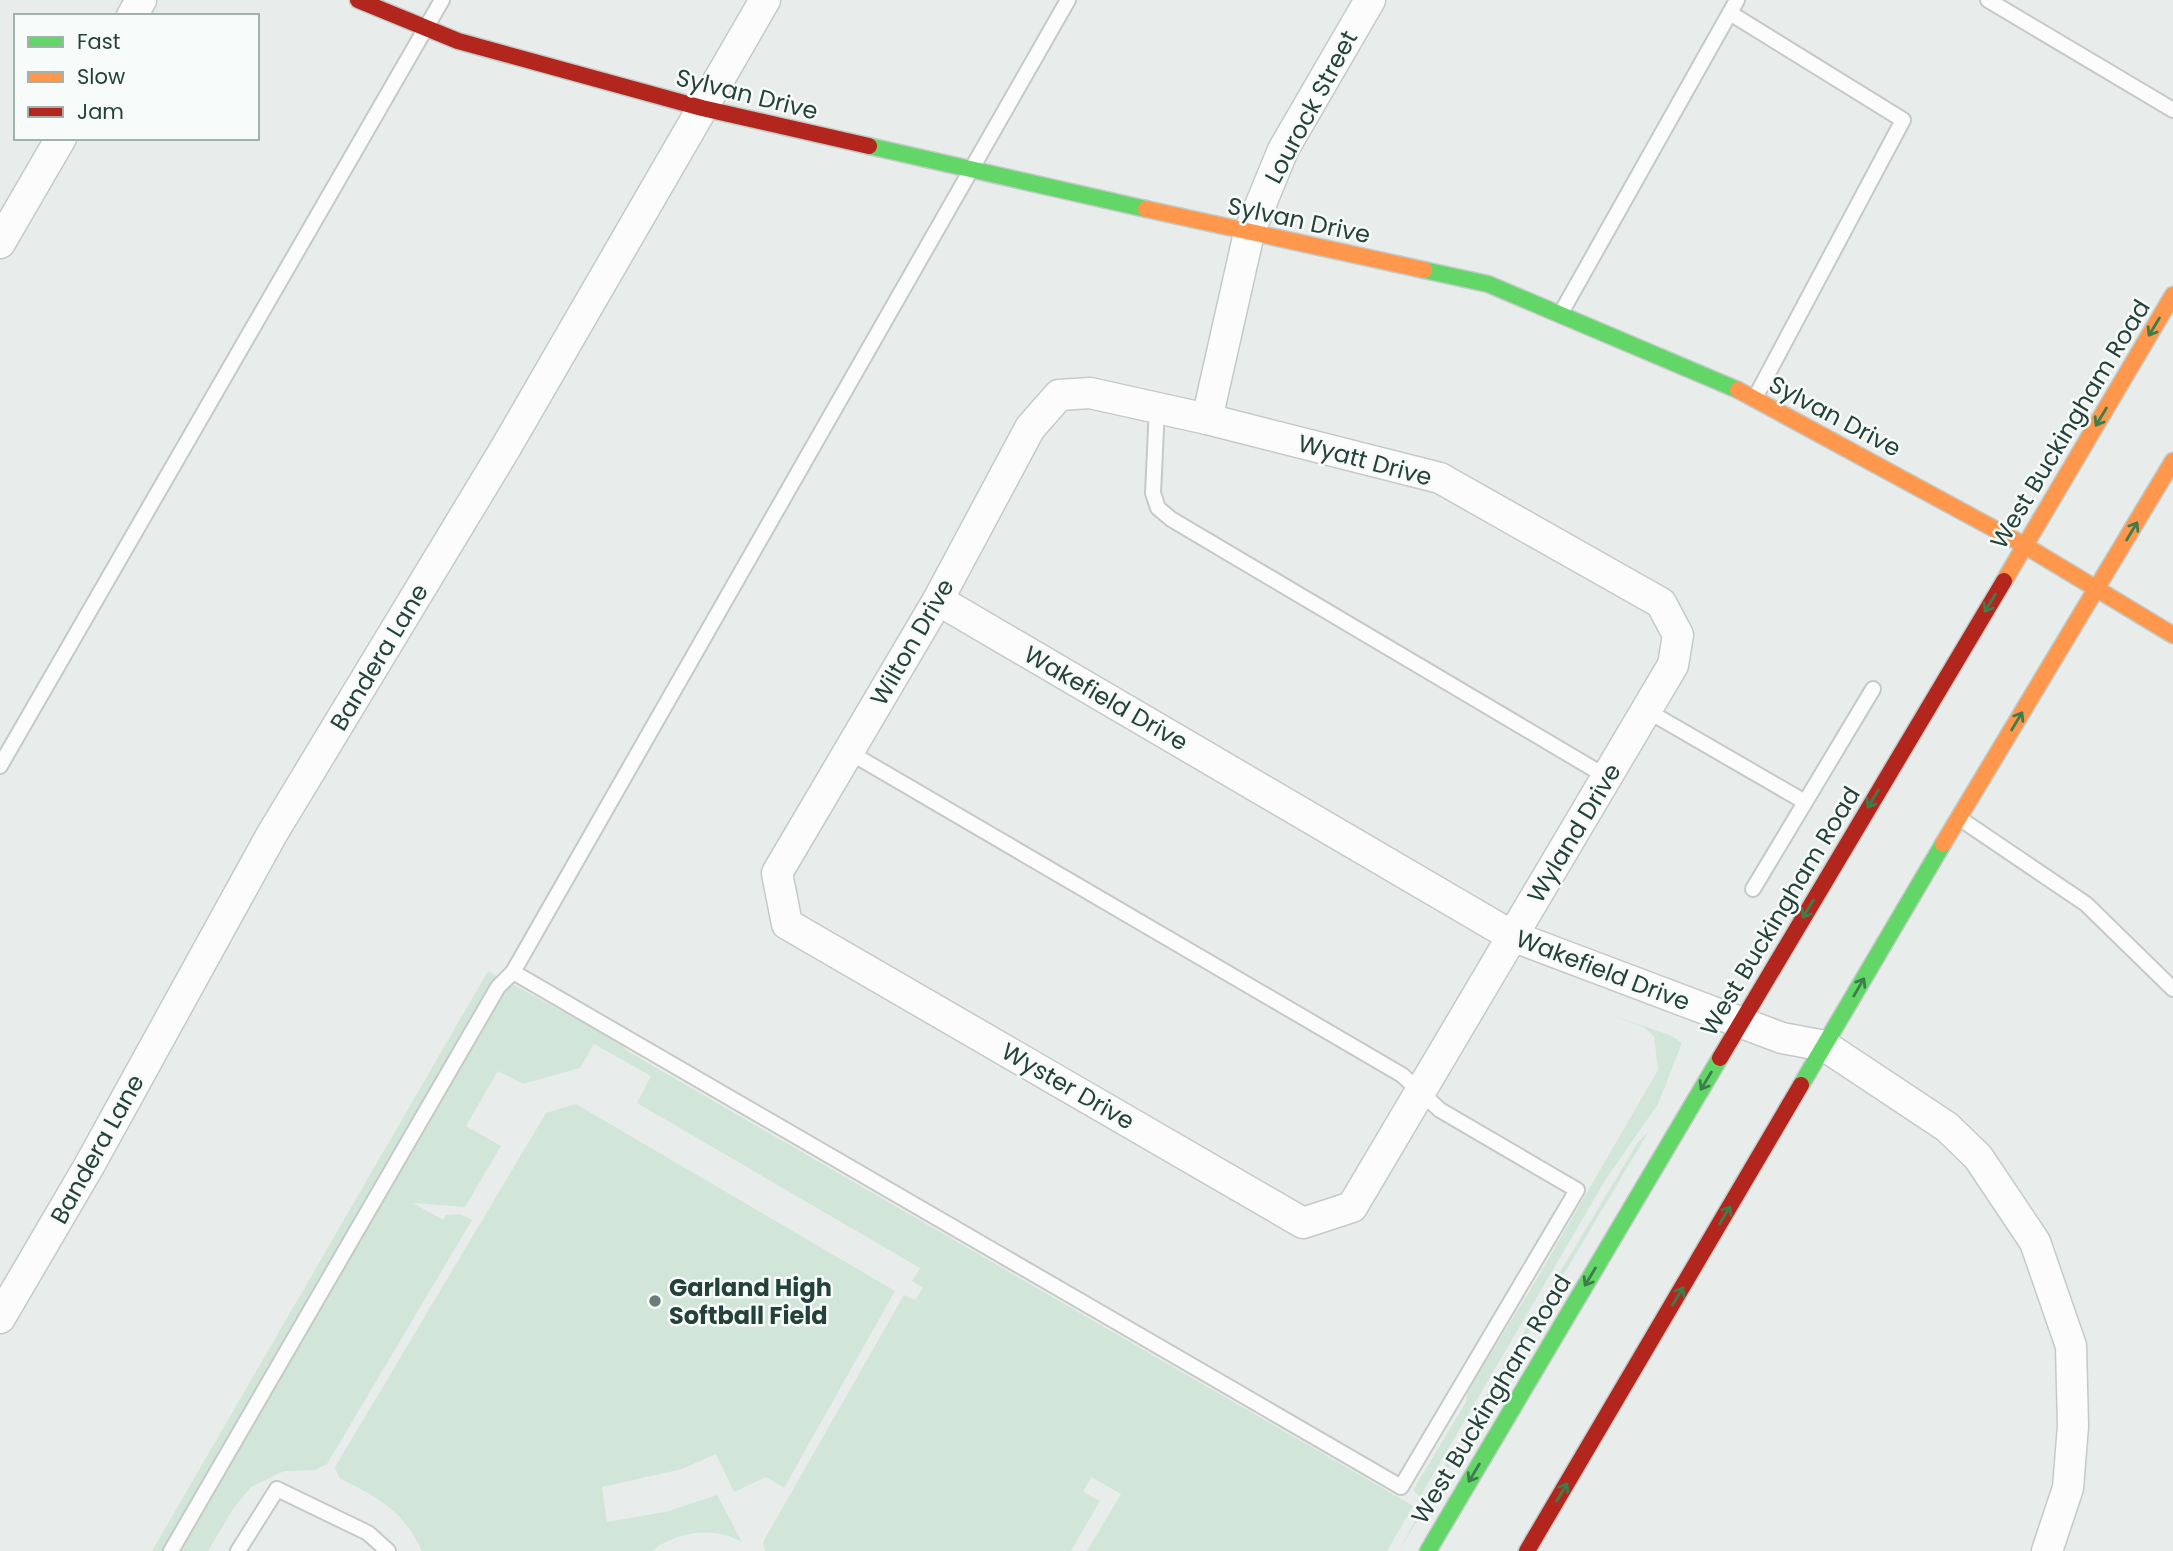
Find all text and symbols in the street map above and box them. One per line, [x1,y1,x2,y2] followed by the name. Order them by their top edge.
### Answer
[14,14,259,140] legend
[1257,25,1365,189] street label: Lourock Street
[77,27,120,56] text: Fast
[673,60,821,128] street label: Sylvan Drive
[77,62,125,91] text: Slow
[77,97,124,126] text: Jam
[1225,189,1373,251] street label: Sylvan Drive
[1982,293,2158,555] street label: West Buckingham Road
[2147,316,2161,336] one-way arrow
[1763,367,1907,465] street label: Sylvan Drive
[2093,407,2107,427] one-way arrow
[1294,426,1436,494] street label: Wyatt Drive
[2125,522,2139,542] one-way arrow
[862,573,962,711] street label: Wilton Drive
[322,577,436,737] street label: Bandera Lane
[1982,593,1996,613] one-way arrow
[1018,638,1194,758] street label: Wakefield Drive
[2010,712,2024,732] one-way arrow
[1519,757,1629,909] street label: Wyland Drive
[1692,780,1868,1042] street label: West Buckingham Road
[1866,789,1880,809] one-way arrow
[1801,898,1815,918] one-way arrow
[1511,922,1695,1018] street label: Wakefield Drive
[1853,978,1867,998] one-way arrow
[995,1035,1141,1137] street label: Wyster Drive
[42,1068,152,1230] street label: Bandera Lane
[1699,1071,1713,1091] one-way arrow
[1718,1206,1732,1226] one-way arrow
[1583,1266,1597,1286] one-way arrow
[1403,1268,1579,1530] street label: West Buckingham Road
[669,1271,832,1332] place label: Garland High Softball Field
[1671,1287,1685,1307] one-way arrow
[647,1293,663,1309] marker: Garland High Softball Field
[1467,1462,1481,1482] one-way arrow
[1555,1483,1569,1503] one-way arrow

